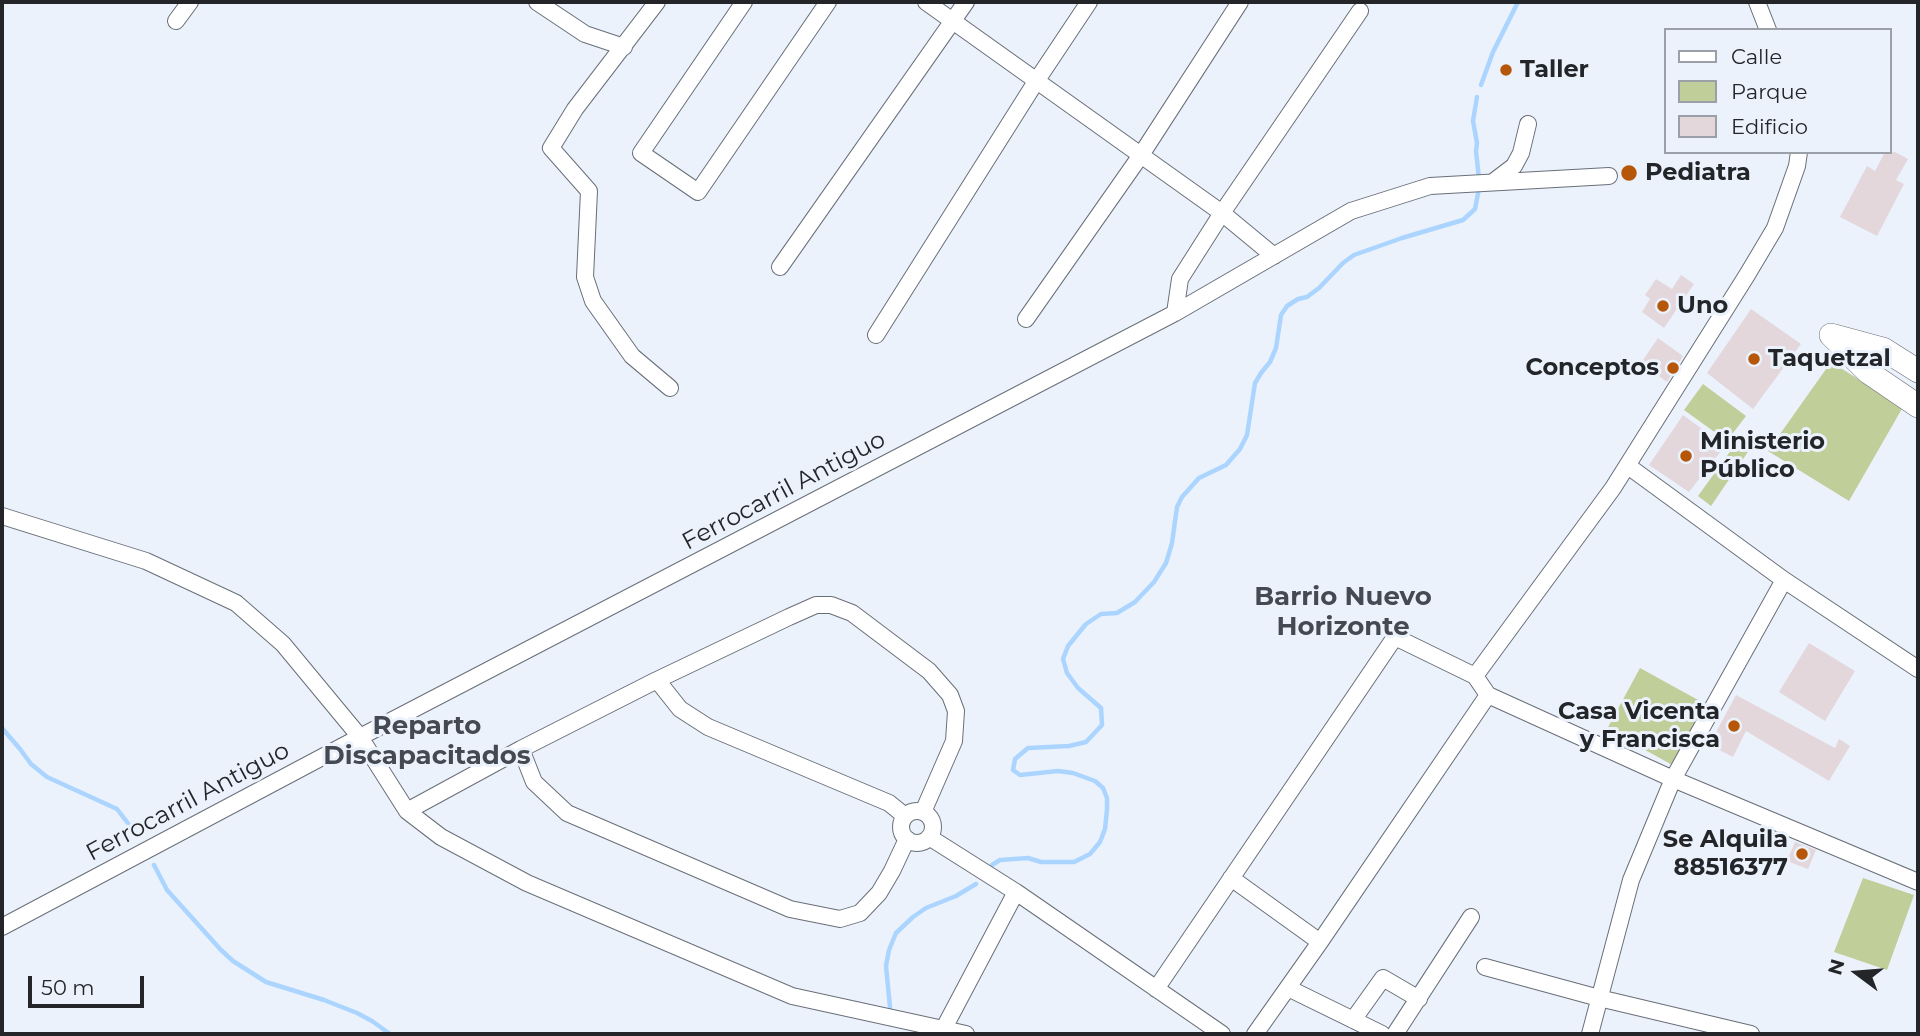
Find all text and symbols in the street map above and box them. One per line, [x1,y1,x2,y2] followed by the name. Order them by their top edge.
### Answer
[1664,28,1892,154] legend
[1731,44,1782,69] text: Calle
[1520,56,1589,84] place label: Taller
[1498,62,1514,78] marker: Taller
[1731,79,1807,104] text: Parque
[1731,114,1808,139] text: Edificio
[1645,159,1751,187] place label: Pediatra
[1619,163,1639,183] marker: Pediatra
[1677,292,1728,320] place label: Uno
[1655,298,1671,314] marker: Uno
[1768,345,1891,373] place label: Taquetzal
[1746,351,1762,367] marker: Taquetzal
[1525,354,1659,382] place label: Conceptos
[1665,360,1681,376] marker: Conceptos
[677,425,891,557] street label: Ferrocarril Antiguo
[1700,428,1825,484] place label: Ministerio Público
[1678,448,1694,464] marker: Ministerio Público
[1254,581,1432,642] district label: Barrio Nuevo Horizonte
[1558,698,1720,754] place label: Casa Vicenta y Francisca
[323,710,531,772] district label: Reparto Discapacitados
[1726,718,1742,734] marker: Casa Vicenta y Francisca
[81,736,295,868] street label: Ferrocarril Antiguo
[1663,826,1788,882] place label: Se Alquila 88516377
[1794,846,1810,862] marker: Se Alquila 88516377
[1822,938,1892,1008] north arrow
[1823,957,1850,978] text: N
[32,962,147,1006] scale bar
[41,975,95,1000] text: 50 m

